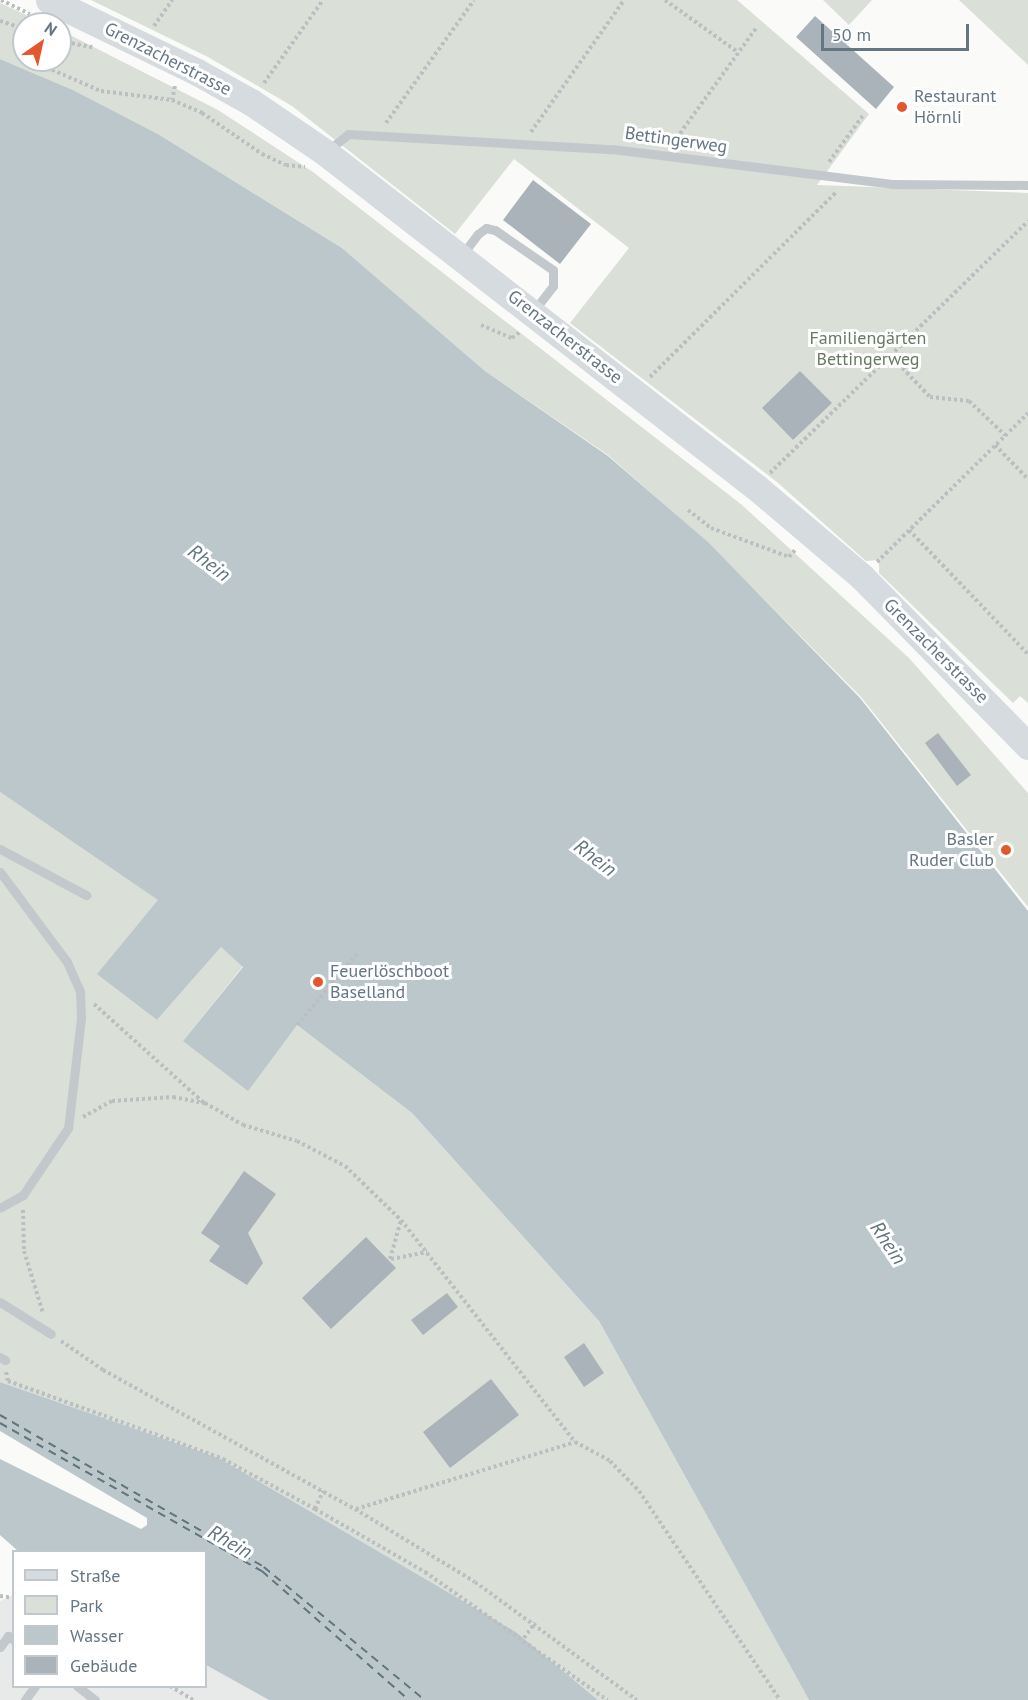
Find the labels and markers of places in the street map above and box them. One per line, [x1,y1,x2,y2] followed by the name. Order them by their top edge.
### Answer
[914,86,996,128] place label: Restaurant Hörnli
[895,100,909,114] marker: Restaurant Hörnli
[909,829,994,872] place label: Basler Ruder Club
[999,843,1013,857] marker: Basler Ruder Club
[330,961,449,1004] place label: Feuerlöschboot Baselland
[311,975,325,989] marker: Feuerlöschboot Baselland

